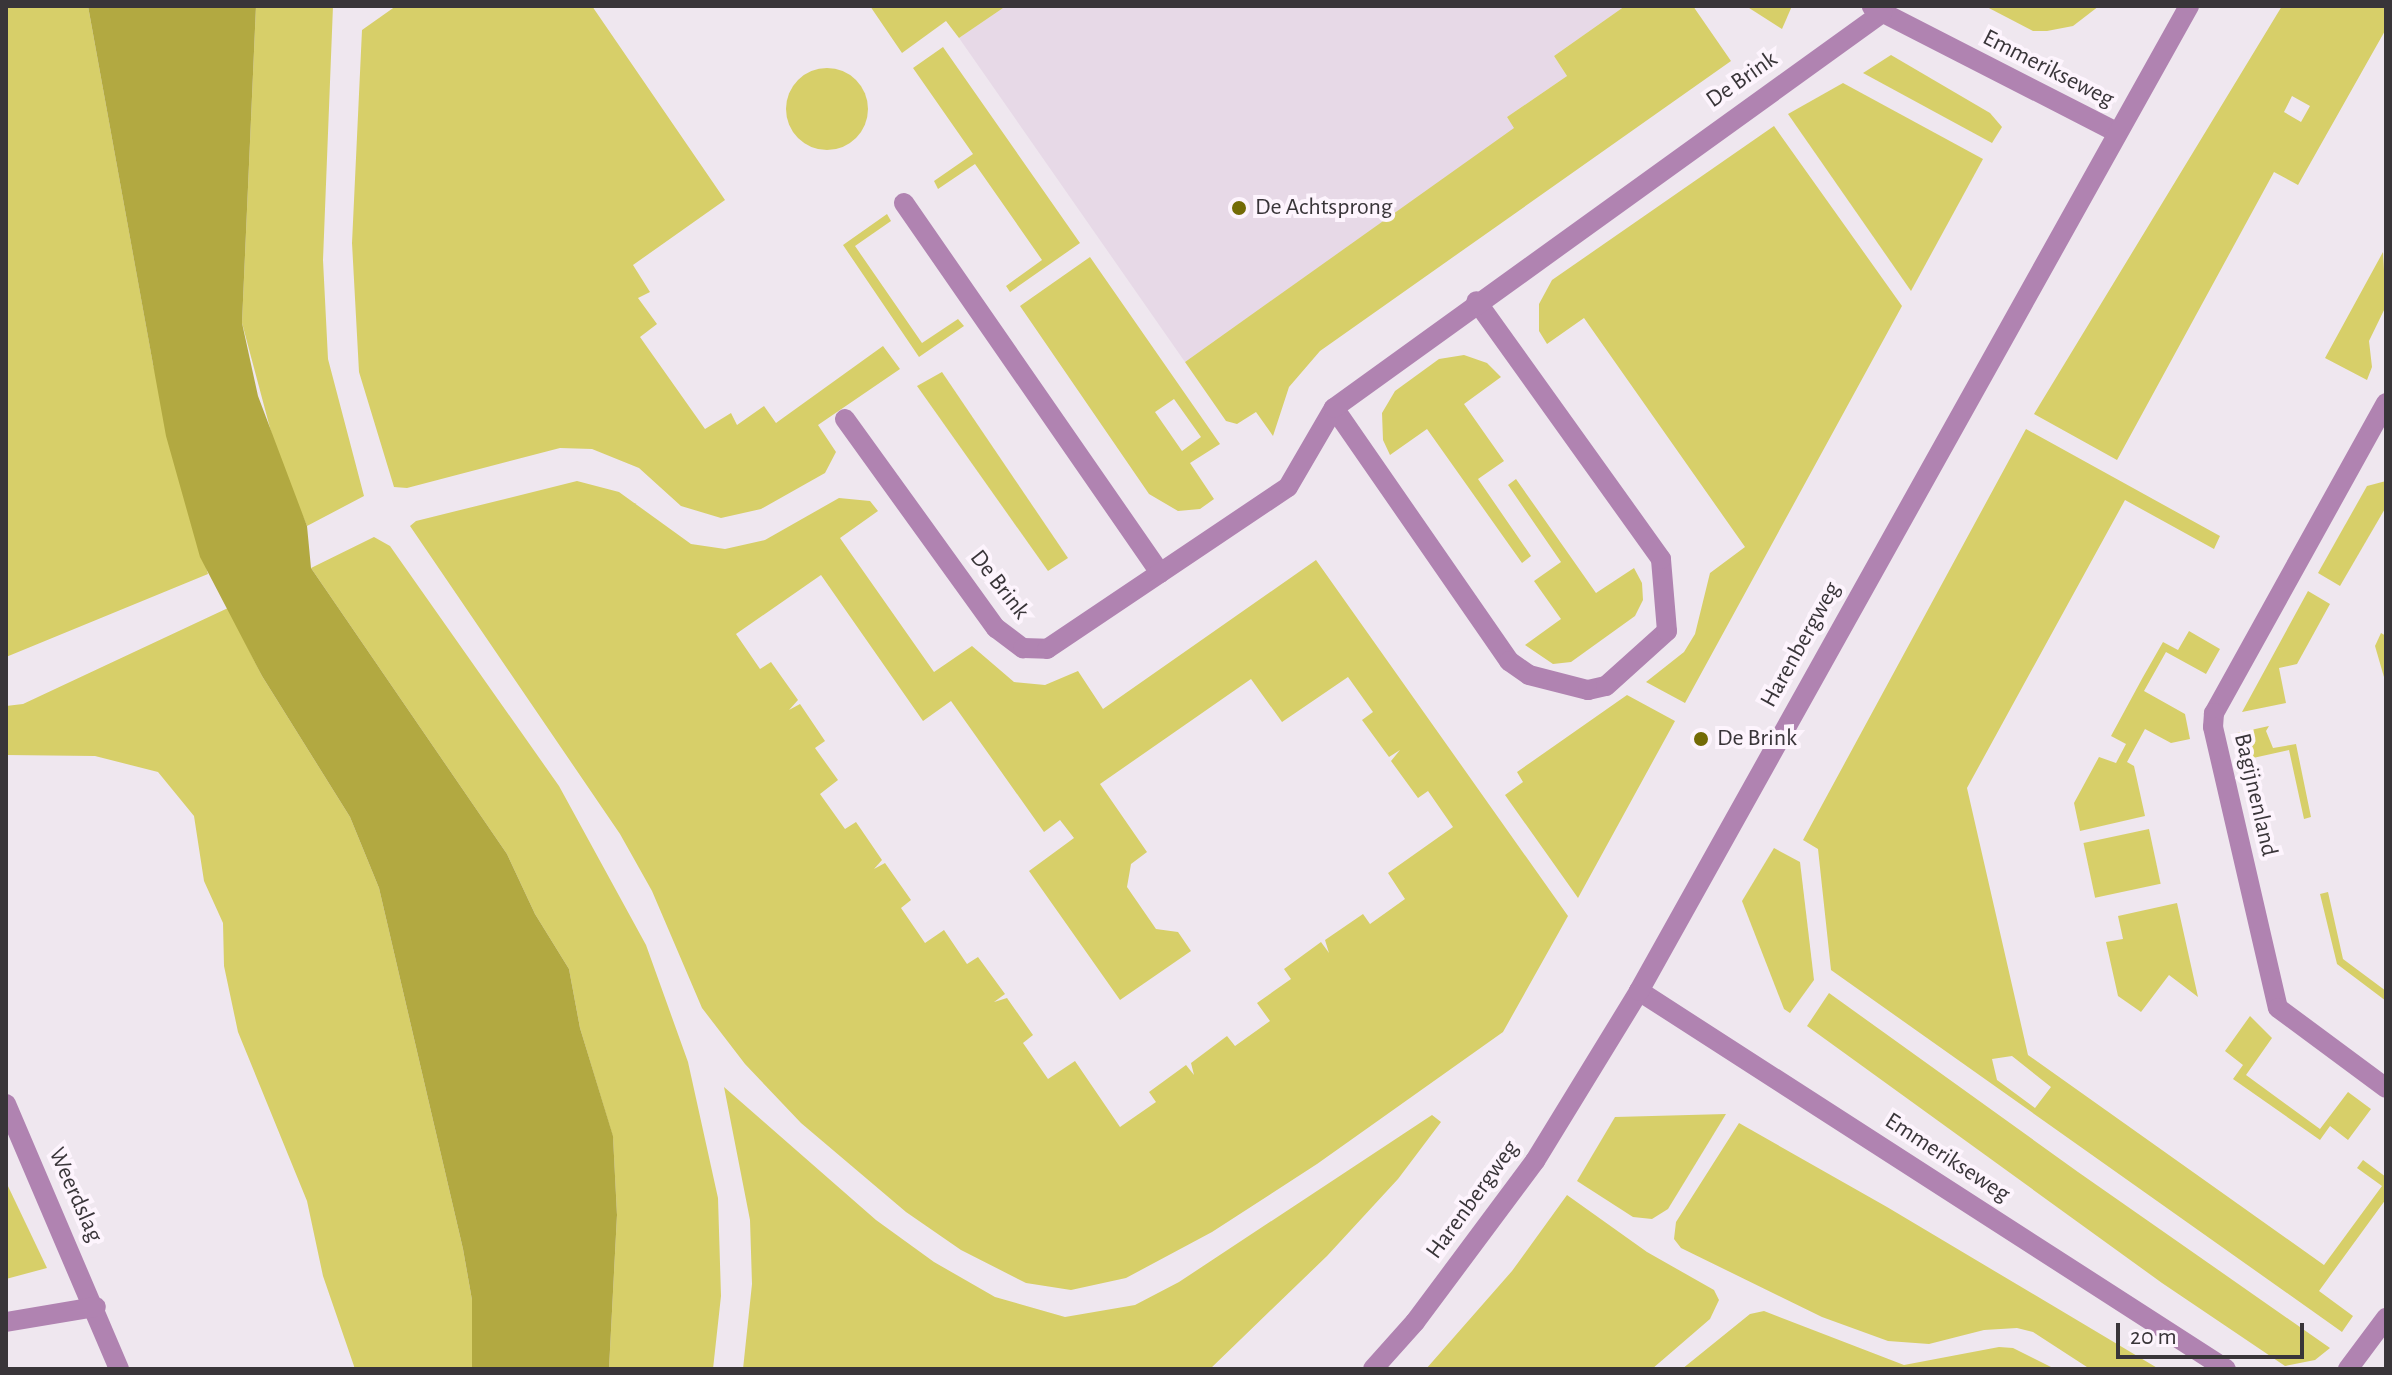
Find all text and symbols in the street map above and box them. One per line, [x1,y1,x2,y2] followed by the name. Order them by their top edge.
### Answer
[1978,24,2118,114] street label: Emmerikseweg
[1701,45,1783,115] street label: De Brink
[1255,194,1393,222] place label: De Achtsprong
[1230,199,1248,217] marker: De Achtsprong
[963,545,1035,625] street label: De Brink
[1755,577,1847,713] street label: Harenbergweg
[1717,725,1797,753] place label: De Brink
[1692,730,1710,748] marker: De Brink
[2227,731,2283,859] street label: Bagijnenland
[1879,1107,2015,1209] street label: Emmerikseweg
[1420,1135,1526,1265] street label: Harenbergweg
[41,1143,109,1247] street label: Weerdslag
[2120,1307,2308,1357] scale bar
[2130,1325,2177,1349] text: 20 m

